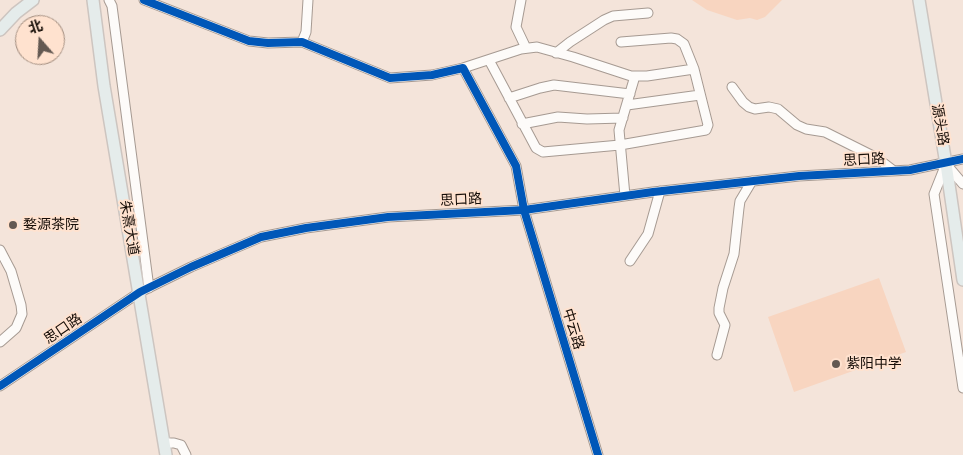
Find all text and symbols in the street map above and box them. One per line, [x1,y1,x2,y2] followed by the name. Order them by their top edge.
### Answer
[15,15,65,65] north arrow
[26,16,45,38] text: 北
[928,103,952,147] street label: 源头路
[843,151,885,169] street label: 思口路
[440,191,482,209] street label: 思口路
[116,199,142,257] street label: 朱熹大道
[23,217,79,233] place label: 婺源茶院
[7,219,19,231] marker: 婺源茶院
[559,306,587,352] street label: 中云路
[41,310,85,348] street label: 思口路
[846,356,902,372] place label: 紫阳中学
[830,358,842,370] marker: 紫阳中学

